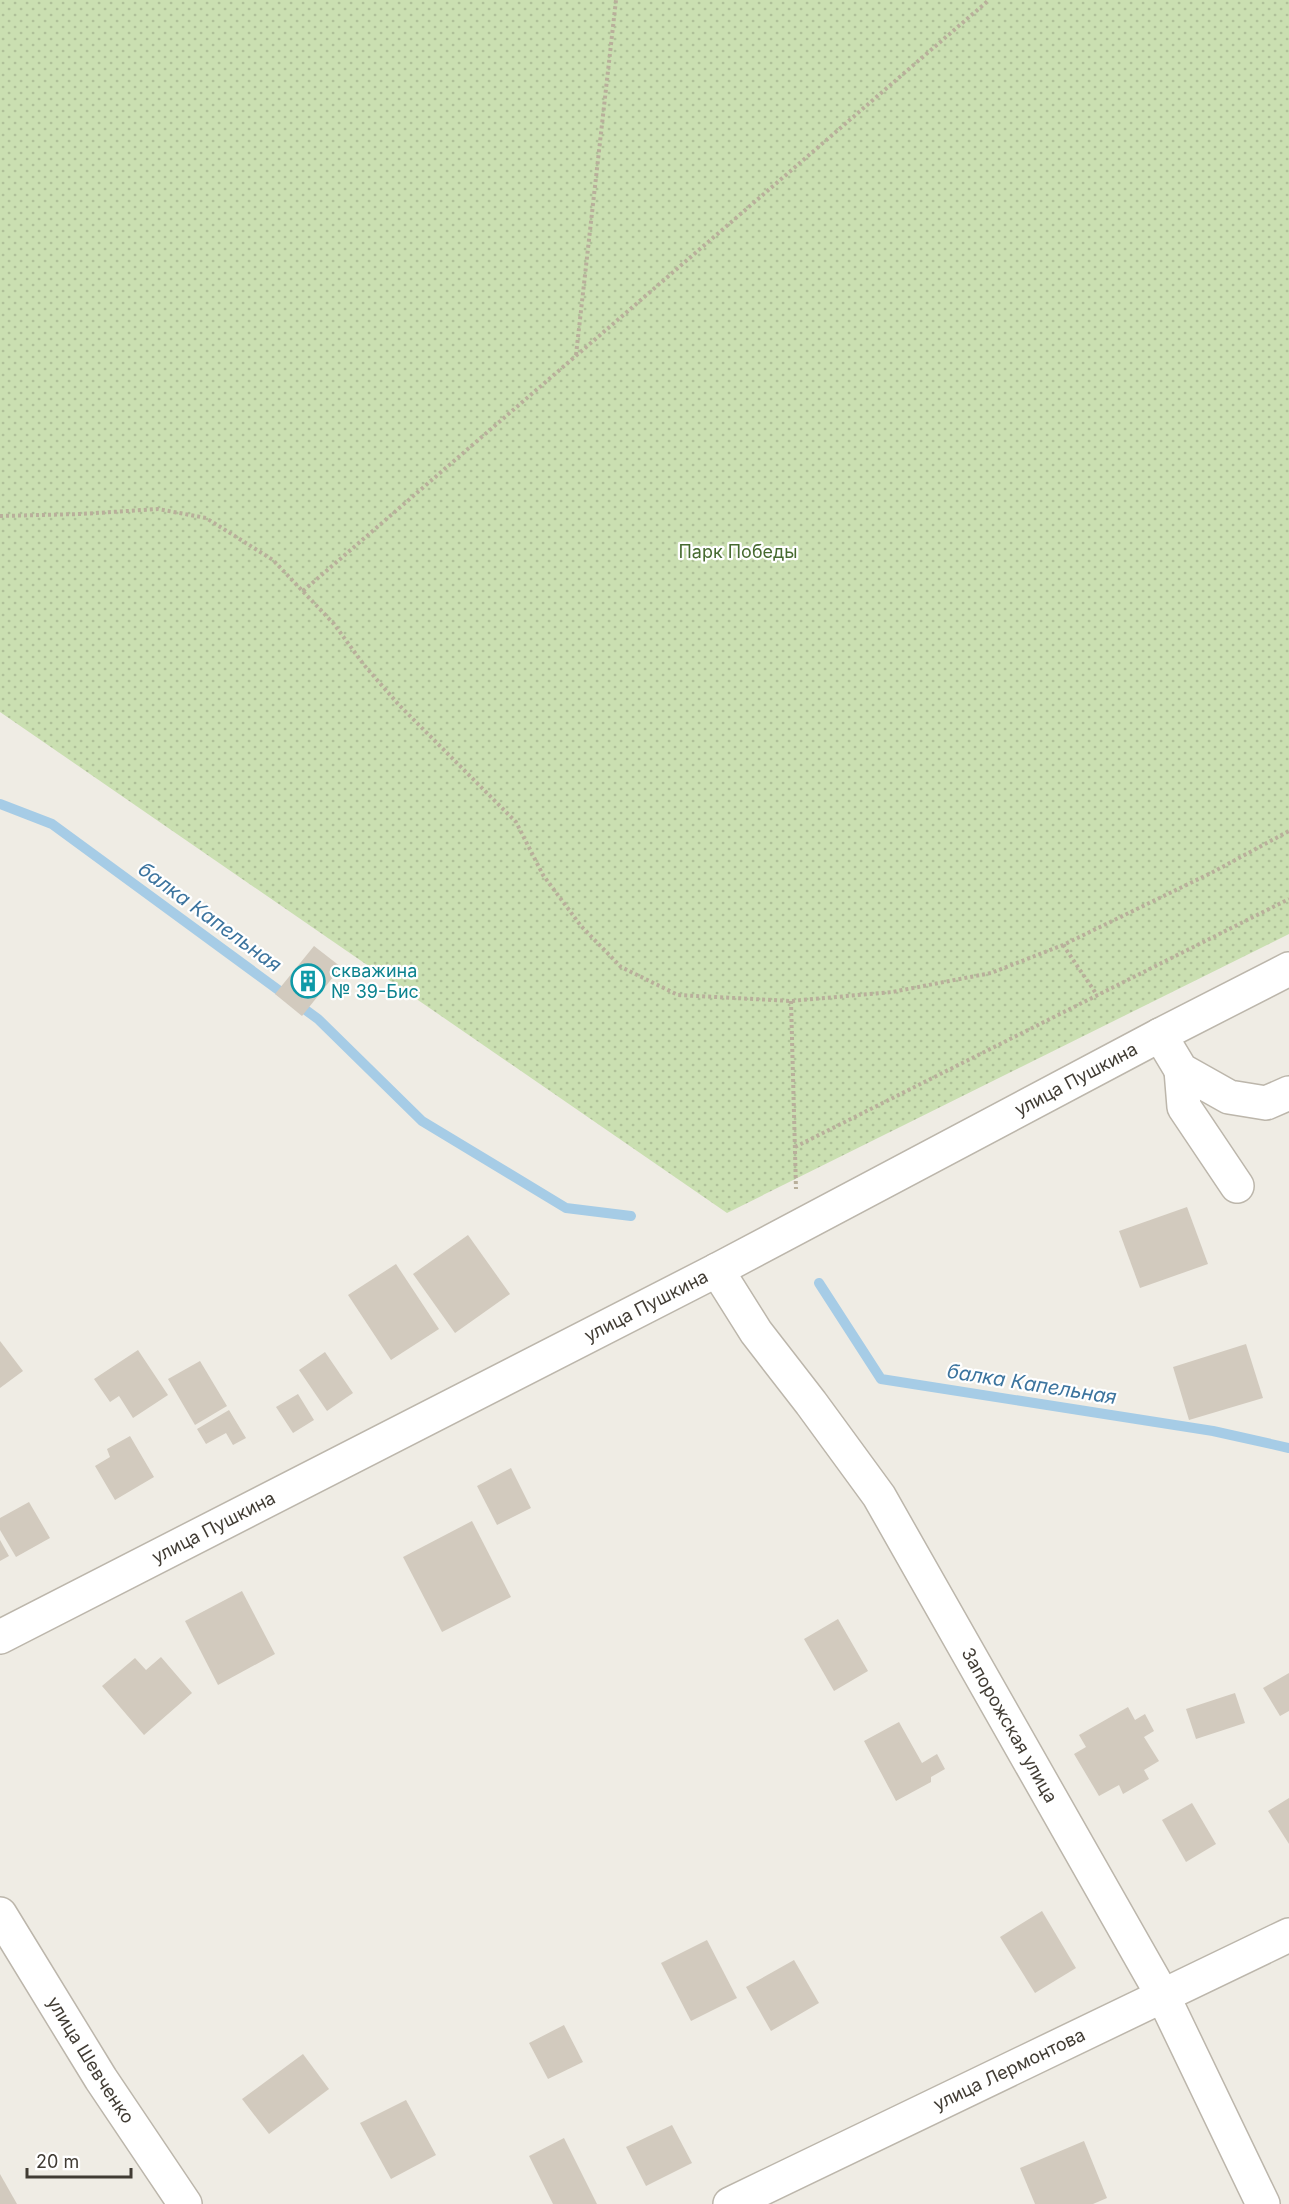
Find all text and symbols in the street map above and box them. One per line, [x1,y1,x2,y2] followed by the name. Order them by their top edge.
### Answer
[678,541,798,562] park label: Парк Победы
[134,857,286,977] water label: балка Капельная
[331,960,419,1002] place label: скважина № 39-Бис
[290,963,326,999] building icon: скважина № 39-Бис
[1011,1038,1141,1120] street label: улица Пушкина
[581,1265,711,1346] street label: улица Пушкина
[946,1359,1118,1409] water label: балка Капельная
[148,1487,279,1567] street label: улица Пушкина
[957,1644,1062,1806] street label: Запорожская улица
[43,1993,139,2127] street label: улица Шевченко
[930,2024,1088,2115] street label: улица Лермонтова
[27,2141,130,2179] scale bar
[36,2151,79,2172] text: 20 m

